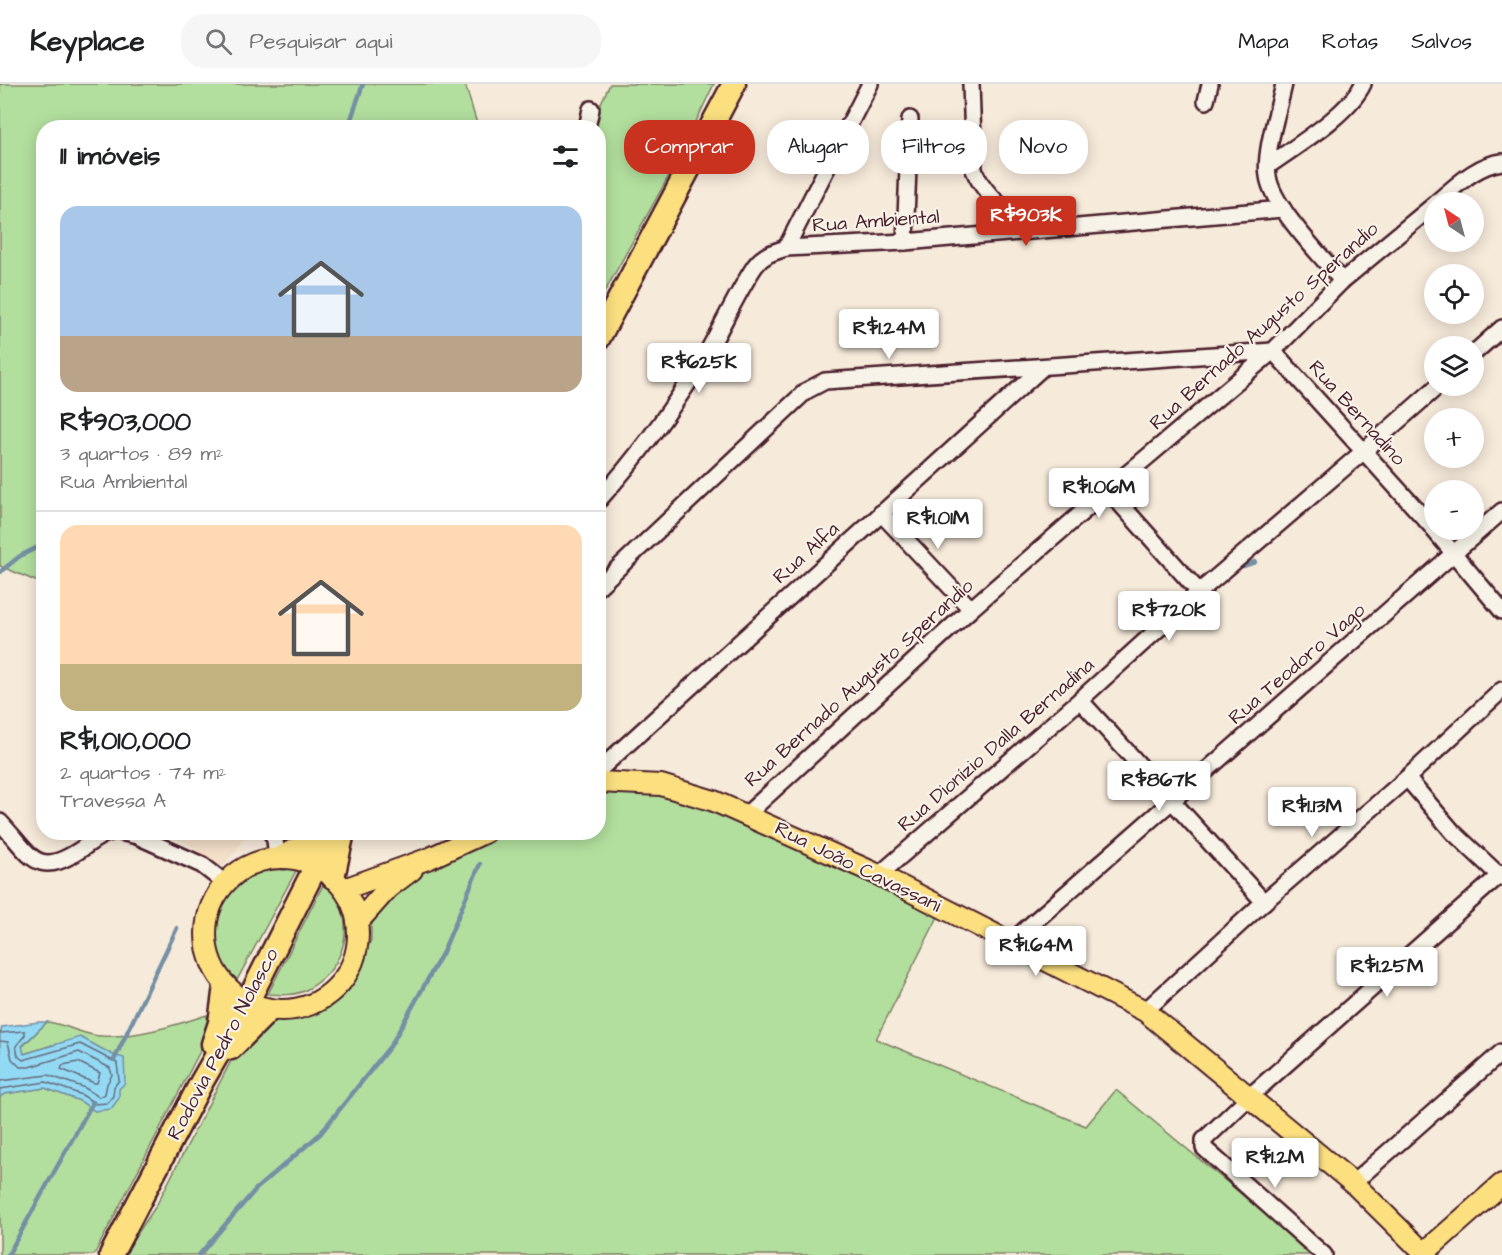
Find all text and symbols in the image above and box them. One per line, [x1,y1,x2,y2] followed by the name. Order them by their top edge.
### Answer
[181,14,601,68] search box
[30,22,145,61] text: Keyplace
[202,25,235,58] icon: search
[250,26,393,57] text: Pesquisar aqui
[1238,27,1289,56] text: Mapa
[1322,27,1378,56] text: Rotas
[1411,27,1472,56] text: Salvos
[624,120,755,174] chip: Comprar
[767,120,869,174] chip: Alugar
[881,120,987,174] chip: Filtros
[999,120,1088,174] chip: Novo
[60,138,160,174] text: 11 imóveis
[549,140,582,173] icon: filters
[1424,192,1484,252] north arrow
[1424,192,1484,540] map controls
[977,196,1075,247] pin: R$903K
[990,201,1062,229] text: R$903K
[811,203,941,239] street label: Rua Ambiental
[1143,215,1385,437] street label: Rua Bernado Augusto Sperandio
[267,245,375,353] icon: home
[1424,264,1484,324] button: locate
[834,309,944,360] pin: R$1.24M
[853,314,925,342] text: R$1.24M
[1424,336,1484,396] button: layers
[650,343,748,394] pin: R$625K
[661,348,737,376] text: R$625K
[1302,354,1412,472] street label: Rua Bernadino
[60,404,191,440] text: R$903,000
[1424,408,1484,468] button: +
[60,440,223,468] text: 3 quartos · 89 m²
[60,468,187,496] text: Rua Ambiental
[1044,468,1154,519] pin: R$1.06M
[1063,473,1135,501] text: R$1.06M
[1424,480,1484,540] button: −
[883,499,993,550] pin: R$1.01M
[907,504,969,532] text: R$1.01M
[767,516,845,590] street label: Rua Alfa
[267,564,375,672] icon: home
[738,572,980,794] street label: Rua Bernado Augusto Sperandio
[1120,591,1218,642] pin: R$720K
[1132,596,1206,624] text: R$720K
[1222,597,1372,732] street label: Rua Teodoro Vago
[892,652,1100,838] street label: Rua Dionízio Dalla Bernadina
[60,723,191,759] text: R$1,010,000
[60,759,226,787] text: 2 quartos · 74 m²
[1110,761,1208,812] pin: R$867K
[1121,766,1197,794] text: R$867K
[60,787,166,815] text: Travessa A
[1257,787,1367,838] pin: R$1.13M
[1282,792,1342,820] text: R$1.13M
[770,815,946,919] street label: Rua João Cavassani
[981,926,1091,977] pin: R$1.64M
[999,931,1073,959] text: R$1.64M
[160,943,286,1145] street label: Rodovia Pedro Nolasco
[1332,947,1442,998] pin: R$1.25M
[1351,952,1423,980] text: R$1.25M
[1226,1138,1324,1189] pin: R$1.2M
[1246,1143,1304,1171] text: R$1.2M

